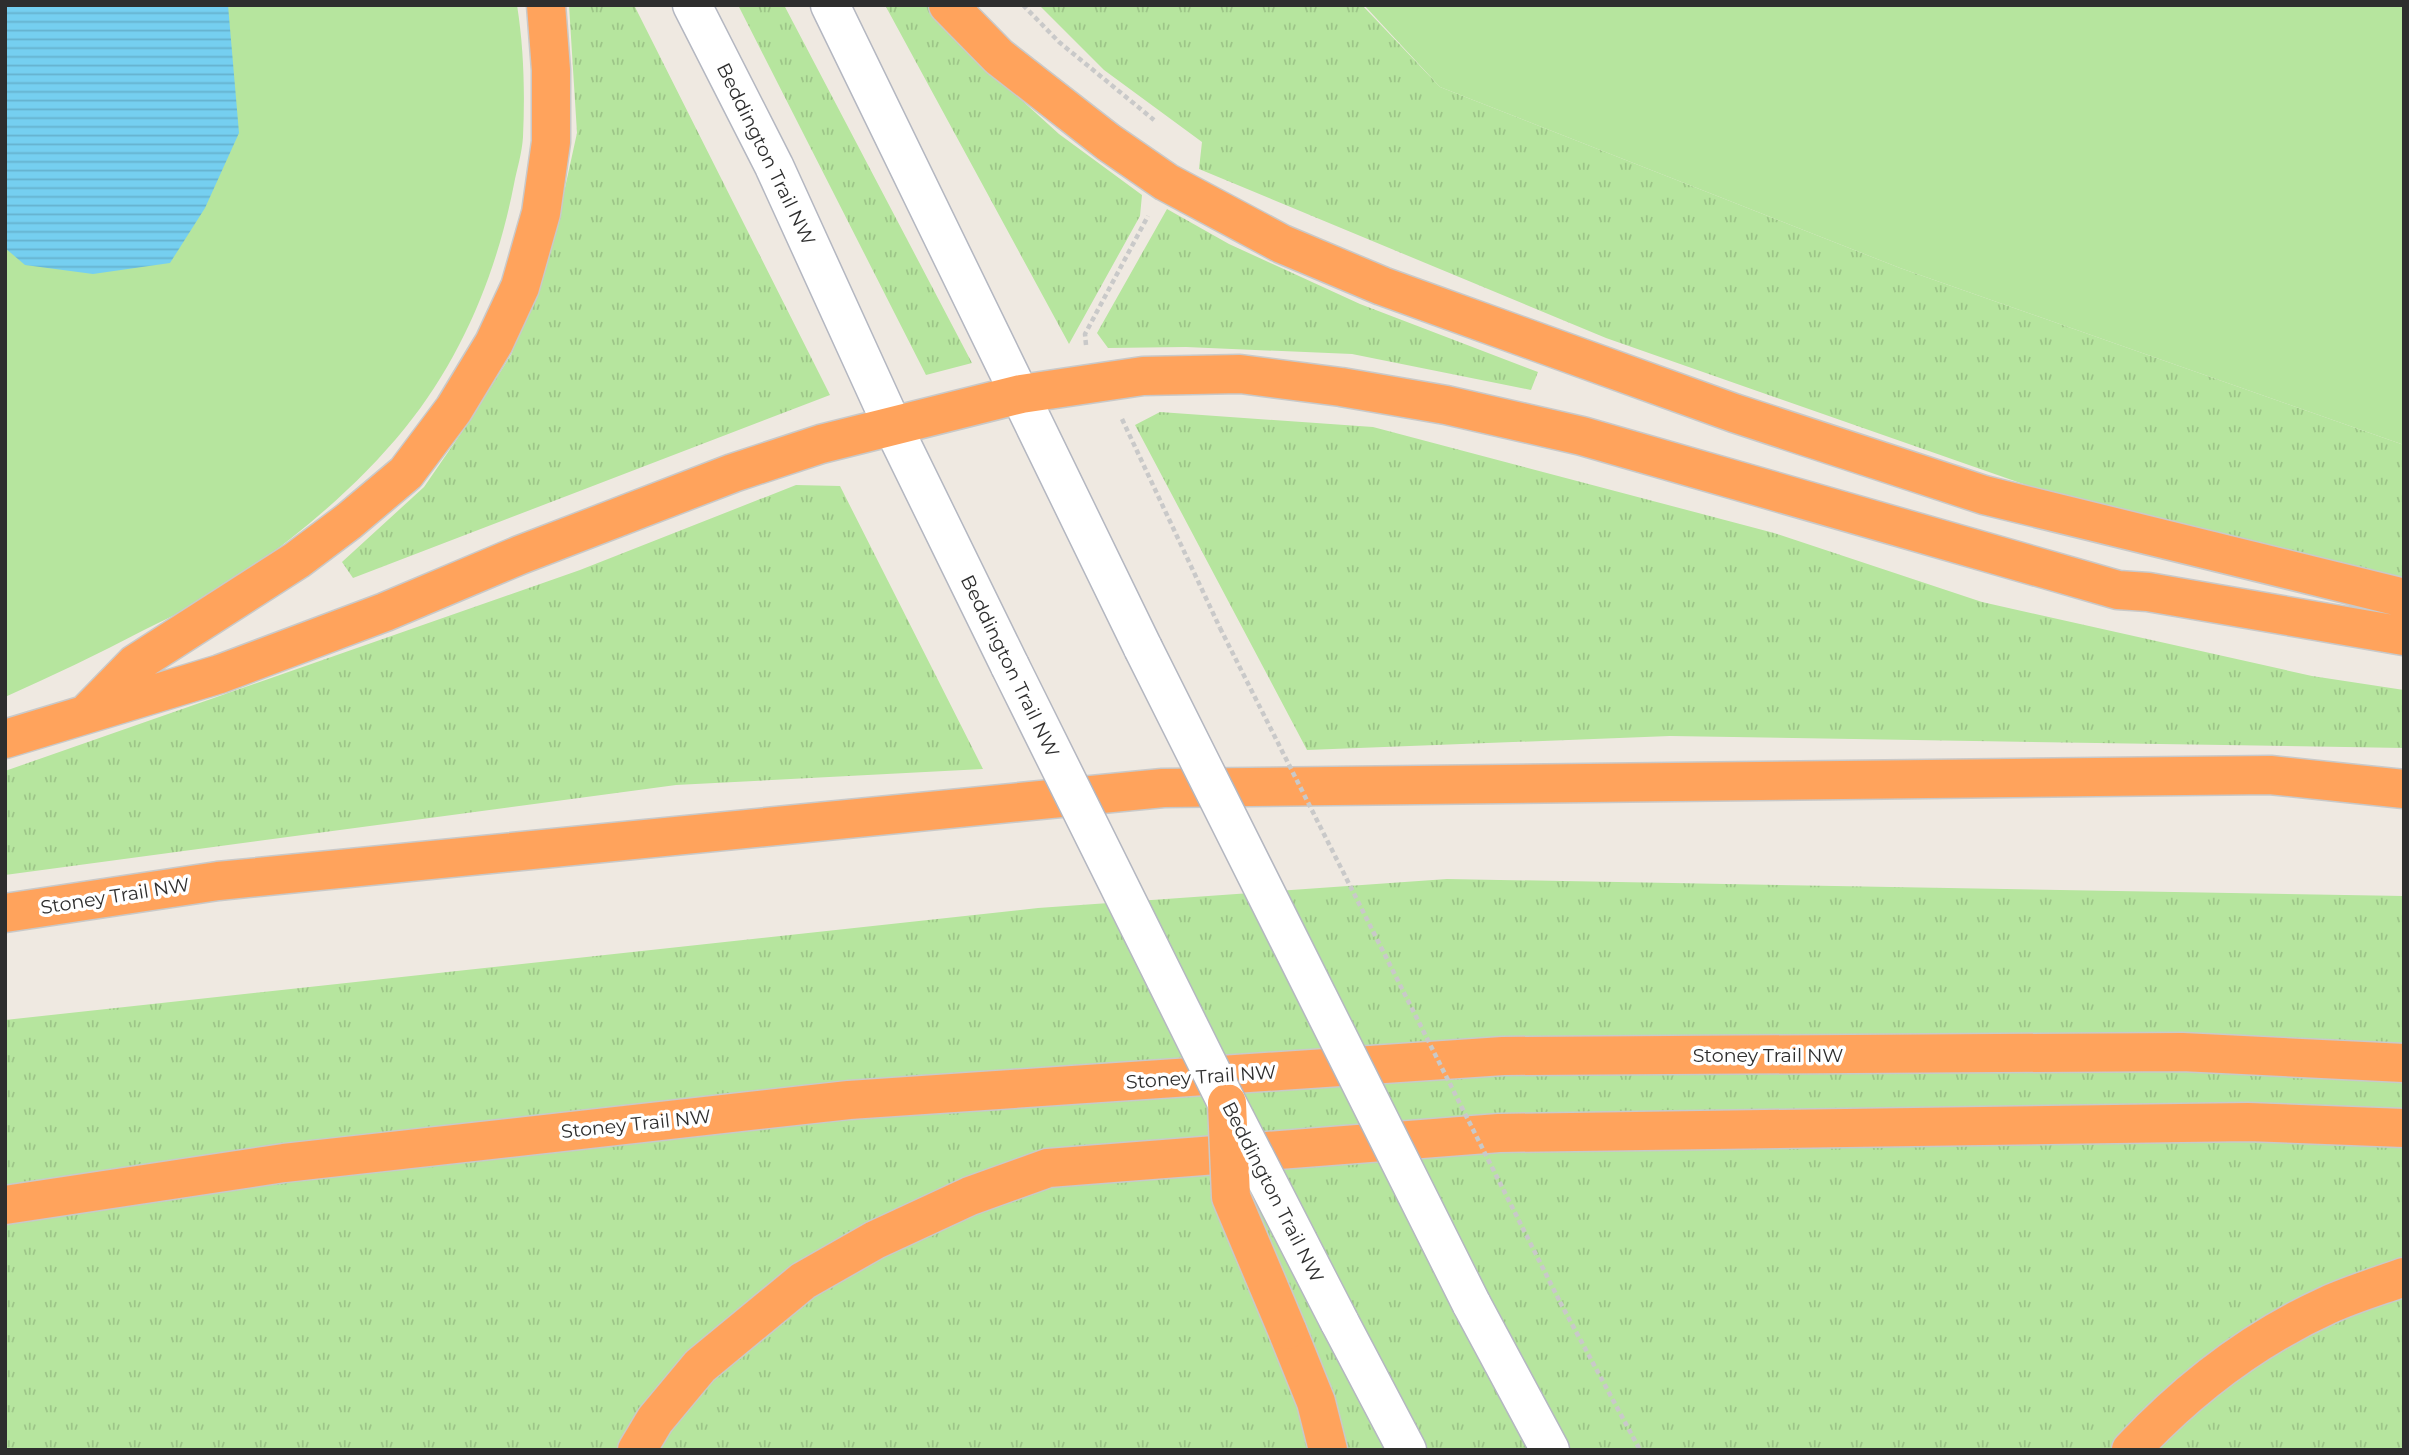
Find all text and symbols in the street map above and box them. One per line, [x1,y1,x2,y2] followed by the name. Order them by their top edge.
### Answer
[712,59,820,249] street label: Beddington Trail NW
[956,571,1064,761] street label: Beddington Trail NW
[39,873,191,919] street label: Stoney Trail NW
[1693,1044,1843,1067] street label: Stoney Trail NW
[1125,1060,1277,1094] street label: Stoney Trail NW
[1217,1098,1329,1286] street label: Beddington Trail NW
[560,1105,712,1143] street label: Stoney Trail NW

